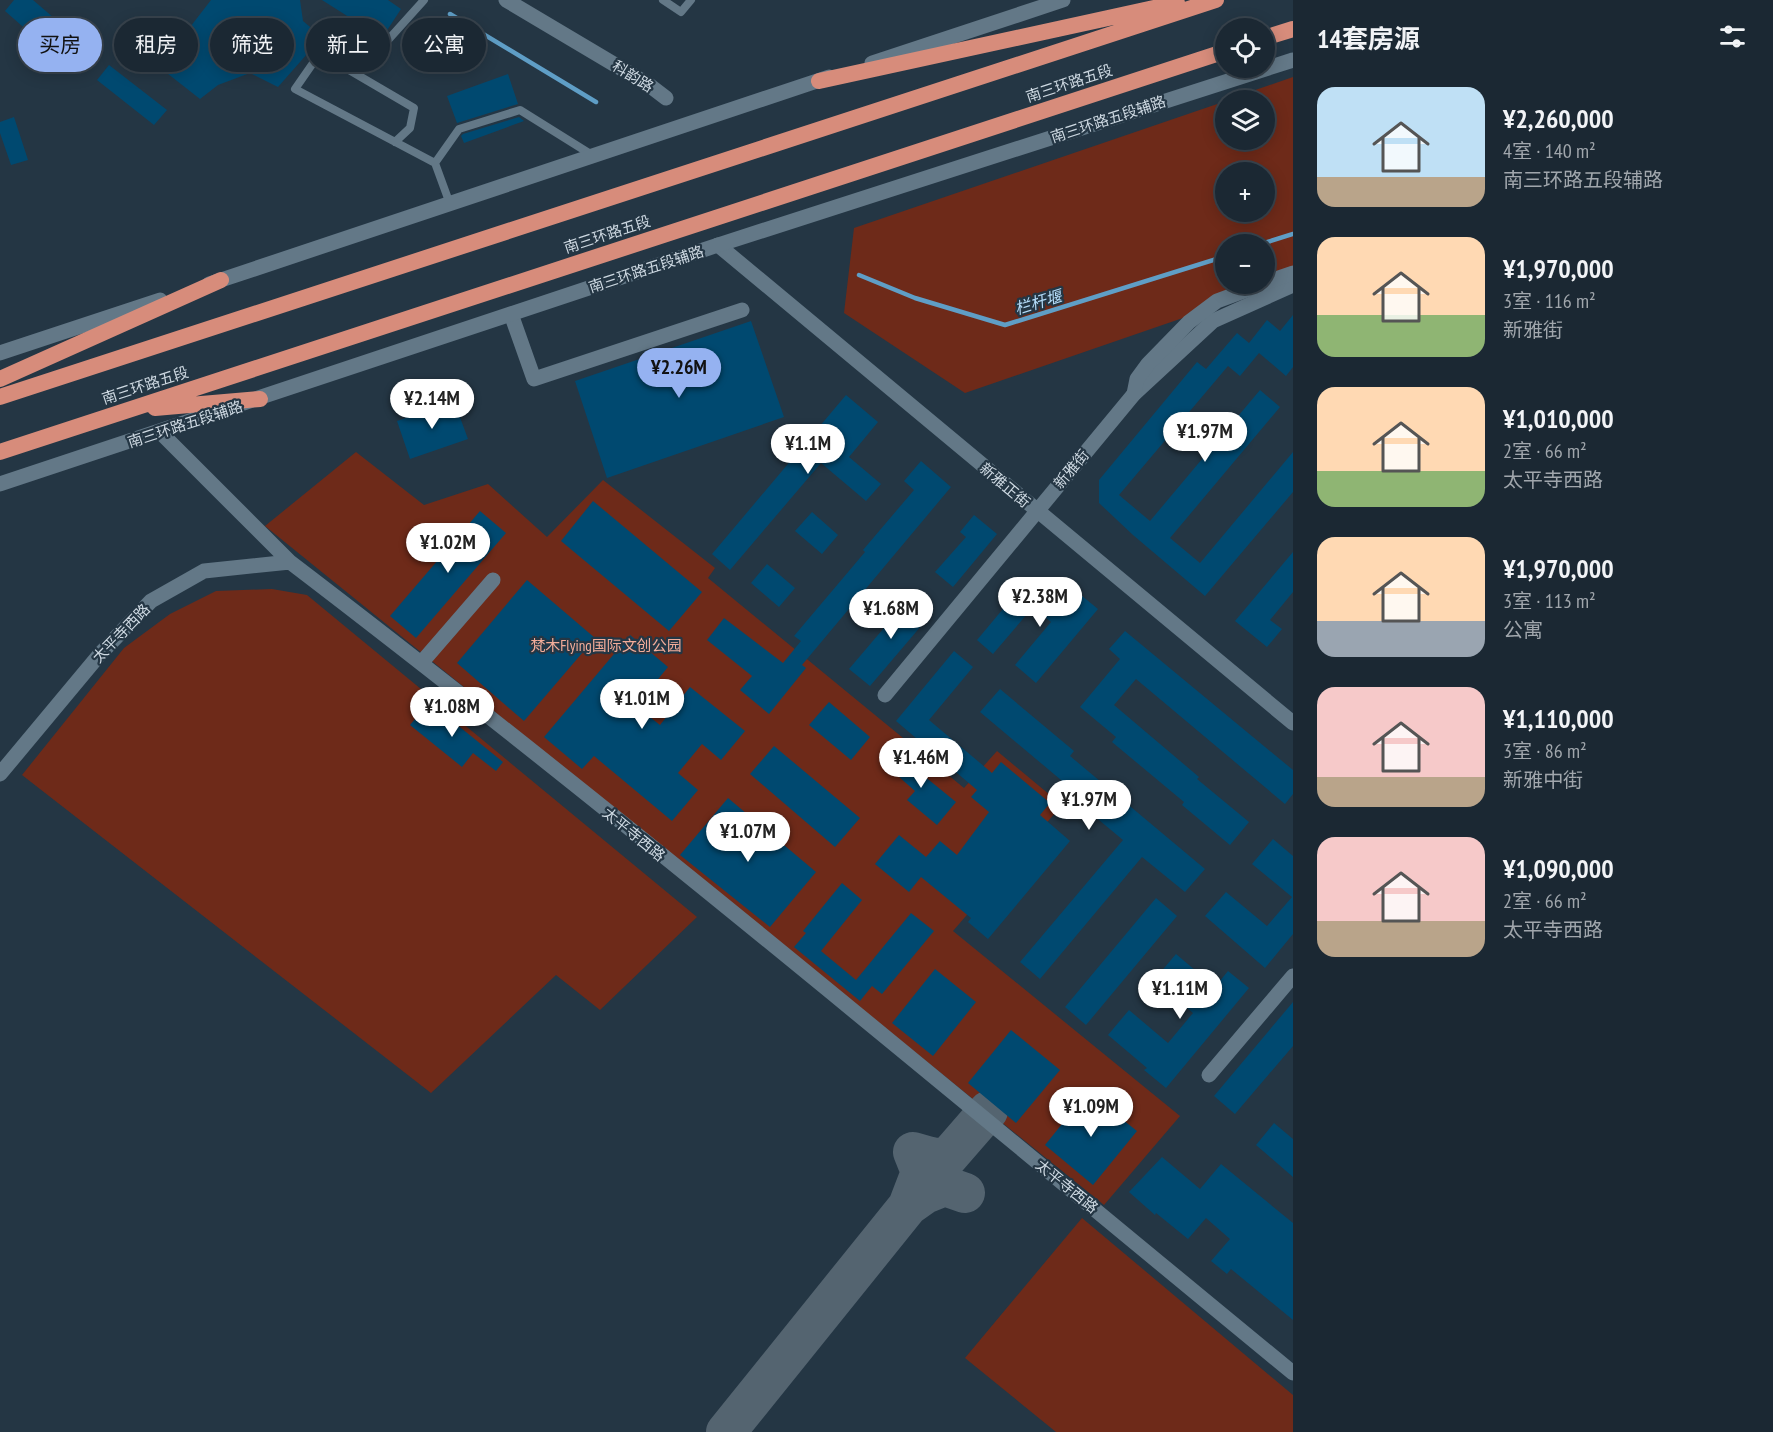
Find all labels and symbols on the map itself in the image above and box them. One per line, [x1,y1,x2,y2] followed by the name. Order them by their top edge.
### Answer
[609,56,657,96] street label: 科韵路
[1023,60,1115,106] street label: 南三环路五段
[1048,91,1168,147] street label: 南三环路五段辅路
[561,211,653,257] street label: 南三环路五段
[586,241,706,297] street label: 南三环路五段辅路
[1012,285,1067,319] water label: 栏杆堰
[630,348,728,399] pin: ¥2.26M
[99,362,191,408] street label: 南三环路五段
[383,379,481,430] pin: ¥2.14M
[125,396,245,452] street label: 南三环路五段辅路
[1156,412,1254,463] pin: ¥1.97M
[766,424,850,475] pin: ¥1.1M
[1049,446,1093,492] street label: 新雅街
[976,458,1034,512] street label: 新雅正街
[399,523,497,574] pin: ¥1.02M
[991,577,1089,628] pin: ¥2.38M
[842,589,940,640] pin: ¥1.68M
[88,599,154,667] street label: 太平寺西路
[530,636,682,655] park label: 梵木Flying国际文创公园
[593,679,691,730] pin: ¥1.01M
[403,687,501,738] pin: ¥1.08M
[872,738,970,789] pin: ¥1.46M
[1040,780,1138,831] pin: ¥1.97M
[599,803,669,865] street label: 太平寺西路
[699,812,797,863] pin: ¥1.07M
[1131,969,1229,1020] pin: ¥1.11M
[1042,1087,1140,1138] pin: ¥1.09M
[1032,1155,1102,1217] street label: 太平寺西路

